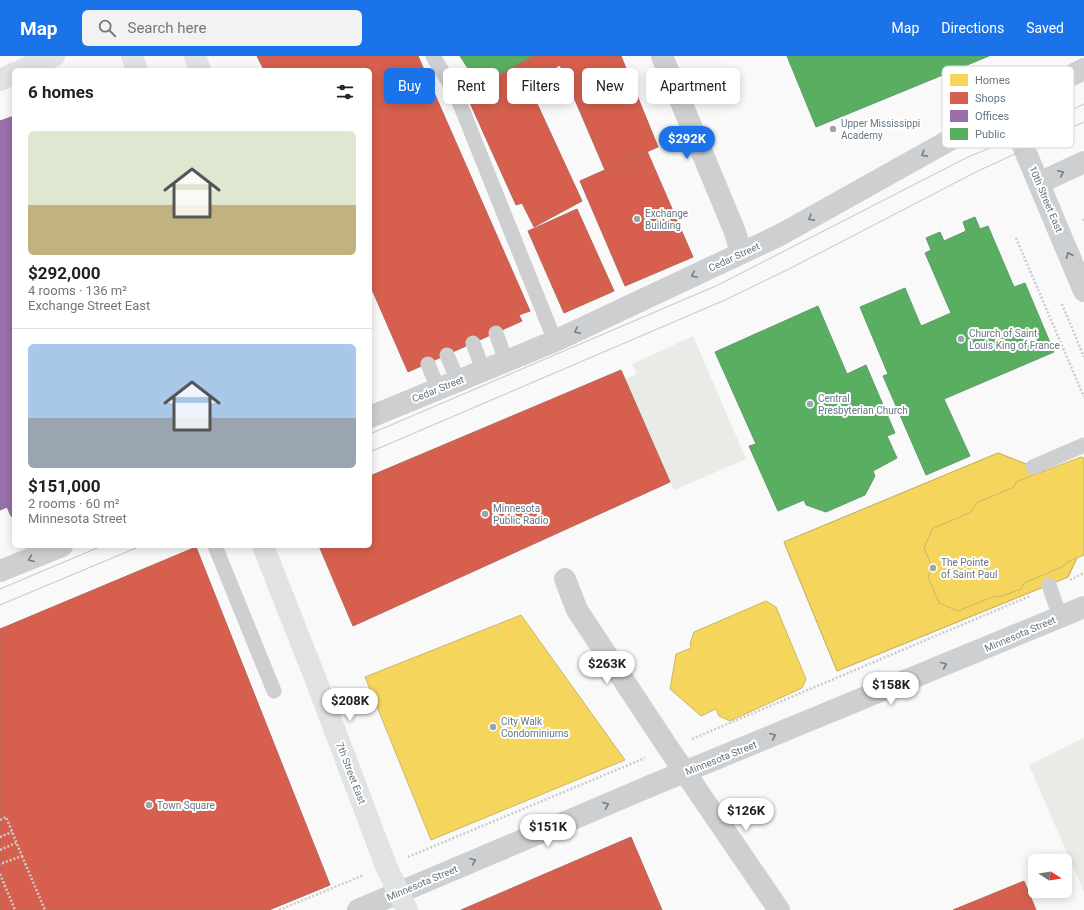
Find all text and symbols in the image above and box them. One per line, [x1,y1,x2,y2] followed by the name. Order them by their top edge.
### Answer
[82,10,362,46] search box
[20,17,58,40] text: Map
[96,17,118,39] icon: search
[128,19,206,37] text: Search here
[892,20,919,36] text: Map
[941,20,1004,36] text: Directions
[1026,20,1064,36] text: Saved
[942,66,1074,148] legend
[384,68,435,104] chip: Buy
[443,68,499,104] chip: Rent
[507,68,574,104] chip: Filters
[582,68,638,104] chip: New
[646,68,740,104] chip: Apartment
[975,74,1011,87] text: Homes
[334,81,356,103] icon: filters
[28,82,94,102] text: 6 homes
[975,92,1006,105] text: Shops
[975,110,1010,123] text: Offices
[841,118,920,141] place label: Upper Mississippi Academy
[828,124,838,134] marker: Upper Mississippi Academy
[659,126,715,160] pin: $292K
[975,128,1006,141] text: Public
[668,131,706,146] text: $292K
[921,150,928,157] one-way arrow
[156,157,228,229] icon: home
[1027,164,1065,234] street label: 10th Street East
[1057,170,1065,178] one-way arrow
[645,208,688,231] place label: Exchange Building
[808,213,815,221] one-way arrow
[632,214,642,224] marker: Exchange Building
[707,240,761,274] street label: Cedar Street
[1066,252,1074,259] one-way arrow
[28,263,100,283] text: $292,000
[691,270,698,278] one-way arrow
[28,283,127,298] text: 4 rooms · 136 m²
[28,298,150,313] text: Exchange Street East
[573,326,581,334] one-way arrow
[969,328,1060,351] place label: Church of Saint Louis King of France
[956,334,966,344] marker: Church of Saint Louis King of France
[156,370,228,442] icon: home
[410,374,466,404] street label: Cedar Street
[818,393,908,416] place label: Central Presbyterian Church
[805,399,815,409] marker: Central Presbyterian Church
[28,476,100,496] text: $151,000
[28,496,120,511] text: 2 rooms · 60 m²
[493,503,549,526] place label: Minnesota Public Radio
[480,509,490,519] marker: Minnesota Public Radio
[28,511,127,526] text: Minnesota Street
[27,554,34,562] one-way arrow
[941,557,997,580] place label: The Pointe of Saint Paul
[928,563,938,573] marker: The Pointe of Saint Paul
[983,614,1057,654] street label: Minnesota Street
[579,651,635,685] pin: $263K
[588,656,626,671] text: $263K
[940,662,948,670] one-way arrow
[863,672,919,706] pin: $158K
[872,677,910,692] text: $158K
[322,688,378,722] pin: $208K
[331,693,369,708] text: $208K
[501,716,569,739] place label: City Walk Condominiums
[488,722,498,732] marker: City Walk Condominiums
[769,733,776,741] one-way arrow
[684,739,758,777] street label: Minnesota Street
[334,741,368,805] street label: 7th Street East
[718,798,774,832] pin: $126K
[144,800,154,810] marker: Town Square
[157,800,215,811] place label: Town Square
[601,802,609,810] one-way arrow
[727,803,765,818] text: $126K
[520,814,576,848] pin: $151K
[529,819,567,834] text: $151K
[1028,854,1072,898] north arrow
[1028,854,1072,898] map controls
[470,858,477,866] one-way arrow
[385,863,459,903] street label: Minnesota Street

